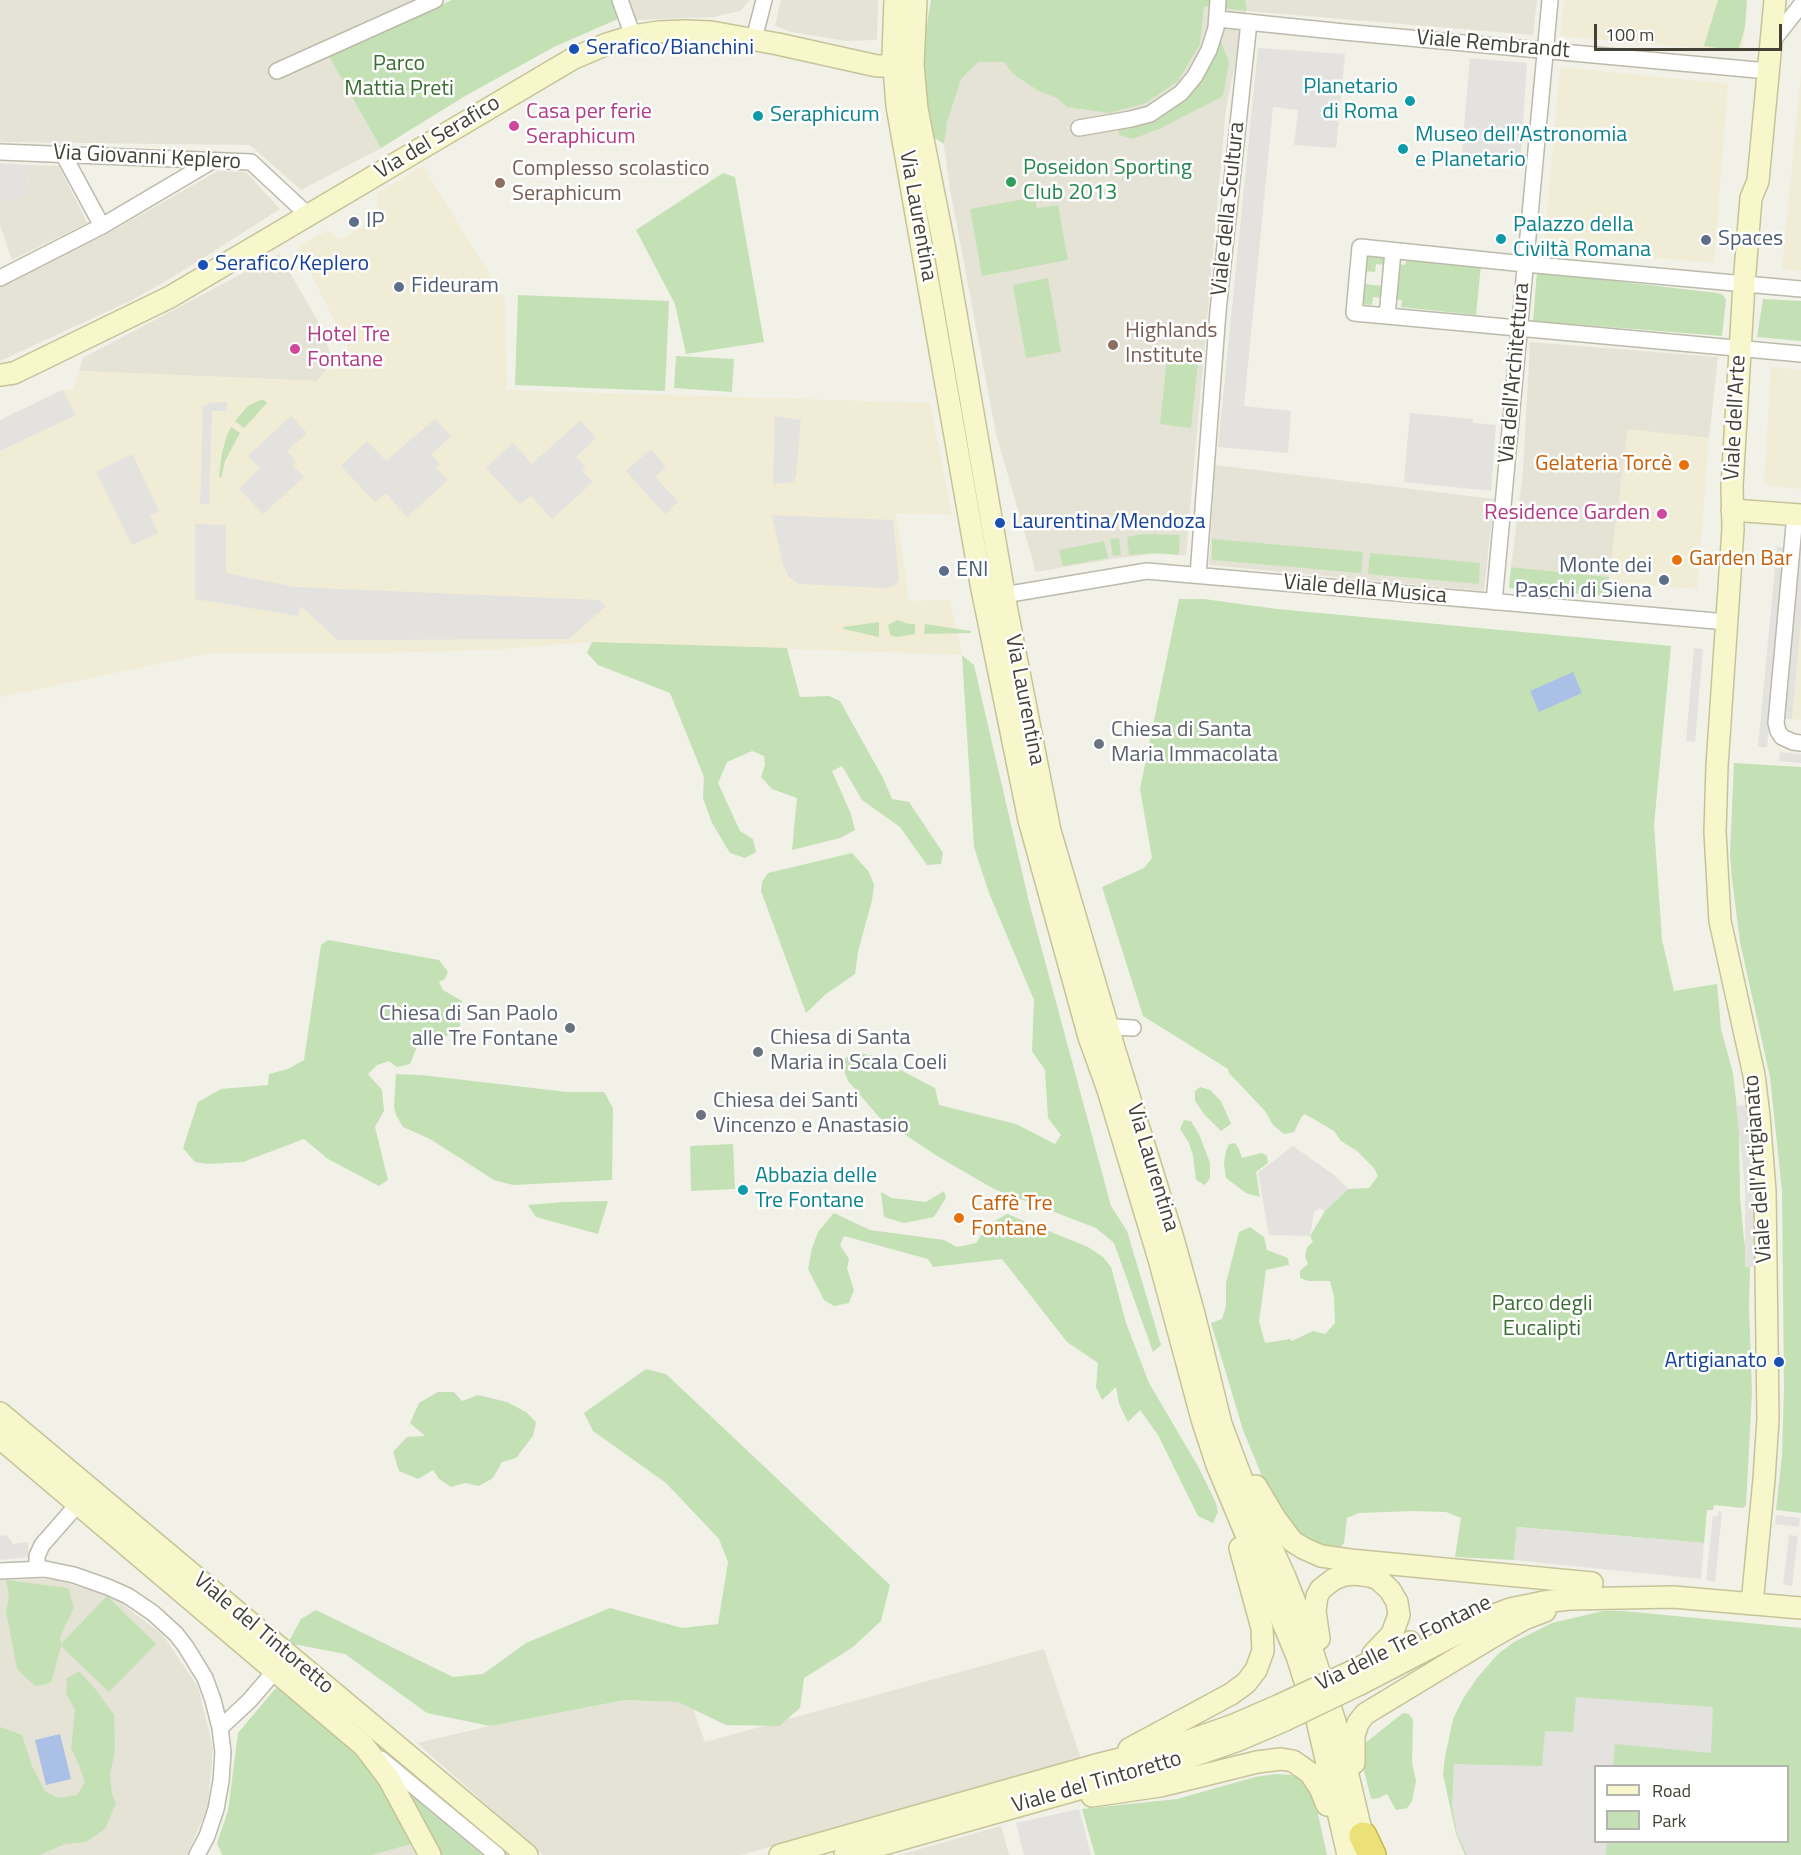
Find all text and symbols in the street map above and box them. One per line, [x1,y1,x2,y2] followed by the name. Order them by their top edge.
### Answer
[1597,12,1784,50] scale bar
[1605,21,1654,48] text: 100 m
[1415,25,1571,65] street label: Viale Rembrandt
[586,36,754,62] place label: Serafico/Bianchini
[567,42,581,56] marker: Serafico/Bianchini
[344,52,454,104] park label: Parco Mattia Preti
[1303,75,1398,126] place label: Planetario di Roma
[371,90,505,186] street label: Via del Serafico
[1403,94,1417,108] marker: Planetario di Roma
[526,100,652,152] place label: Casa per ferie Seraphicum
[770,103,880,129] place label: Seraphicum
[751,109,765,123] marker: Seraphicum
[507,119,521,133] marker: Casa per ferie Seraphicum
[1207,121,1251,297] street label: Viale della Scultura
[1415,123,1627,174] place label: Museo dell'Astronomia e Planetario
[52,140,242,176] street label: Via Giovanni Keplero
[1396,142,1410,156] marker: Museo dell'Astronomia e Planetario
[893,149,941,283] street label: Via Laurentina
[1023,156,1192,208] place label: Poseidon Sporting Club 2013
[512,157,710,208] place label: Complesso scolastico Seraphicum
[1004,175,1018,189] marker: Poseidon Sporting Club 2013
[493,176,507,190] marker: Complesso scolastico Seraphicum
[366,209,384,235] place label: IP
[1513,213,1651,264] place label: Palazzo della Civiltà Romana
[347,215,361,229] marker: IP
[1718,227,1783,253] place label: Spaces
[1494,232,1508,246] marker: Palazzo della Civiltà Romana
[1699,233,1713,247] marker: Spaces
[215,252,369,278] place label: Serafico/Keplero
[196,258,210,272] marker: Serafico/Keplero
[411,274,499,300] place label: Fideuram
[392,280,406,294] marker: Fideuram
[1494,282,1536,464] street label: Via dell'Architettura
[1125,319,1218,370] place label: Highlands Institute
[307,323,390,374] place label: Hotel Tre Fontane
[1106,338,1120,352] marker: Highlands Institute
[288,342,302,356] marker: Hotel Tre Fontane
[1720,355,1752,481] street label: Viale dell'Arte
[1535,452,1672,478] place label: Gelateria Torcè
[1677,458,1691,472] marker: Gelateria Torcè
[1484,501,1650,527] place label: Residence Garden
[1655,507,1669,521] marker: Residence Garden
[1012,510,1205,536] place label: Laurentina/Mendoza
[993,516,1007,530] marker: Laurentina/Mendoza
[1689,547,1792,573] place label: Garden Bar
[1670,553,1684,567] marker: Garden Bar
[1515,554,1652,606] place label: Monte dei Paschi di Siena
[956,558,988,584] place label: ENI
[937,564,951,578] marker: ENI
[1282,570,1448,610] street label: Viale della Musica
[1657,573,1671,587] marker: Monte dei Paschi di Siena
[998,633,1050,767] street label: Via Laurentina
[1111,718,1278,770] place label: Chiesa di Santa Maria Immacolata
[1092,737,1106,751] marker: Chiesa di Santa Maria Immacolata
[379,1002,558,1054] place label: Chiesa di San Paolo alle Tre Fontane
[563,1021,577,1035] marker: Chiesa di San Paolo alle Tre Fontane
[770,1026,947,1078] place label: Chiesa di Santa Maria in Scala Coeli
[751,1045,765,1059] marker: Chiesa di Santa Maria in Scala Coeli
[1739,1074,1779,1264] street label: Viale dell'Artigianato
[713,1089,909,1140] place label: Chiesa dei Santi Vincenzo e Anastasio
[1120,1101,1184,1235] street label: Via Laurentina
[694,1108,708,1122] marker: Chiesa dei Santi Vincenzo e Anastasio
[755,1164,877,1216] place label: Abbazia delle Tre Fontane
[736,1183,750,1197] marker: Abbazia delle Tre Fontane
[971,1192,1052,1244] place label: Caffè Tre Fontane
[952,1211,966,1225] marker: Caffè Tre Fontane
[1491,1292,1593,1344] park label: Parco degli Eucalipti
[1664,1349,1767,1375] place label: Artigianato
[1772,1355,1786,1369] marker: Artigianato
[187,1568,339,1700] street label: Viale del Tintoretto
[1312,1590,1496,1698] street label: Via delle Tre Fontane
[1009,1746,1185,1820] street label: Viale del Tintoretto
[1594,1765,1789,1843] legend
[1652,1777,1691,1804] text: Road
[1652,1807,1686,1834] text: Park

